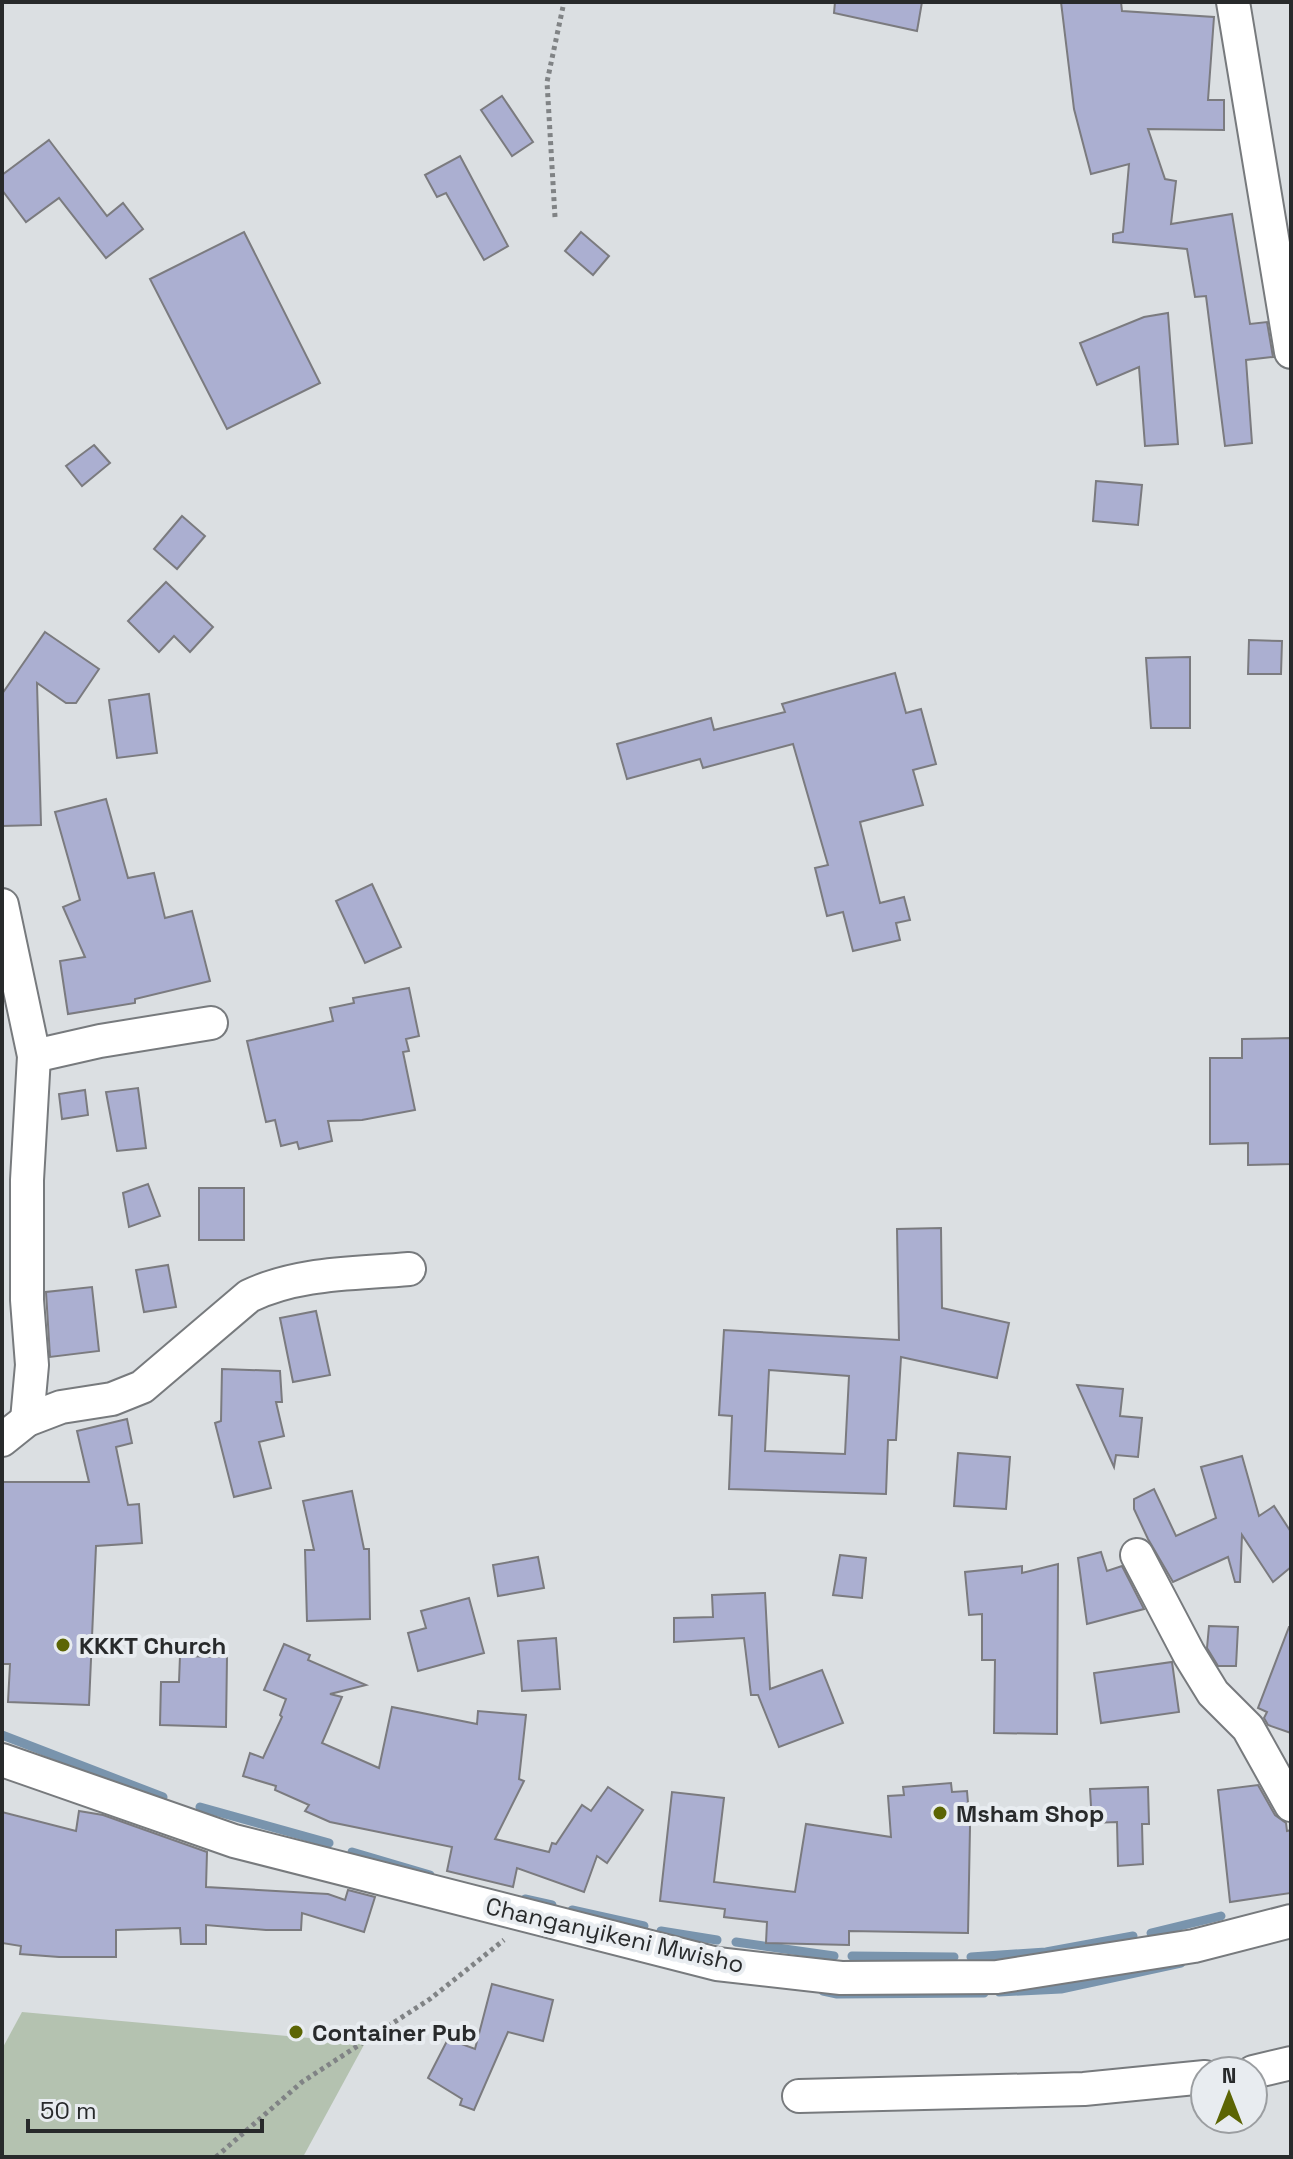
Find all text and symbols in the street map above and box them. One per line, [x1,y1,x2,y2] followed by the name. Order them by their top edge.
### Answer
[79,1630,226,1661] place label: KKKT Church
[54,1636,72,1654] marker: KKKT Church
[956,1798,1104,1829] place label: Msham Shop
[931,1804,949,1822] marker: Msham Shop
[483,1890,747,1980] street label: Changanyikeni Mwisho
[312,2017,477,2048] place label: Container Pub
[287,2023,305,2041] marker: Container Pub
[1189,2055,1269,2135] north arrow
[1222,2061,1236,2089] text: N
[28,2083,262,2133] scale bar
[40,2095,97,2126] text: 50 m

